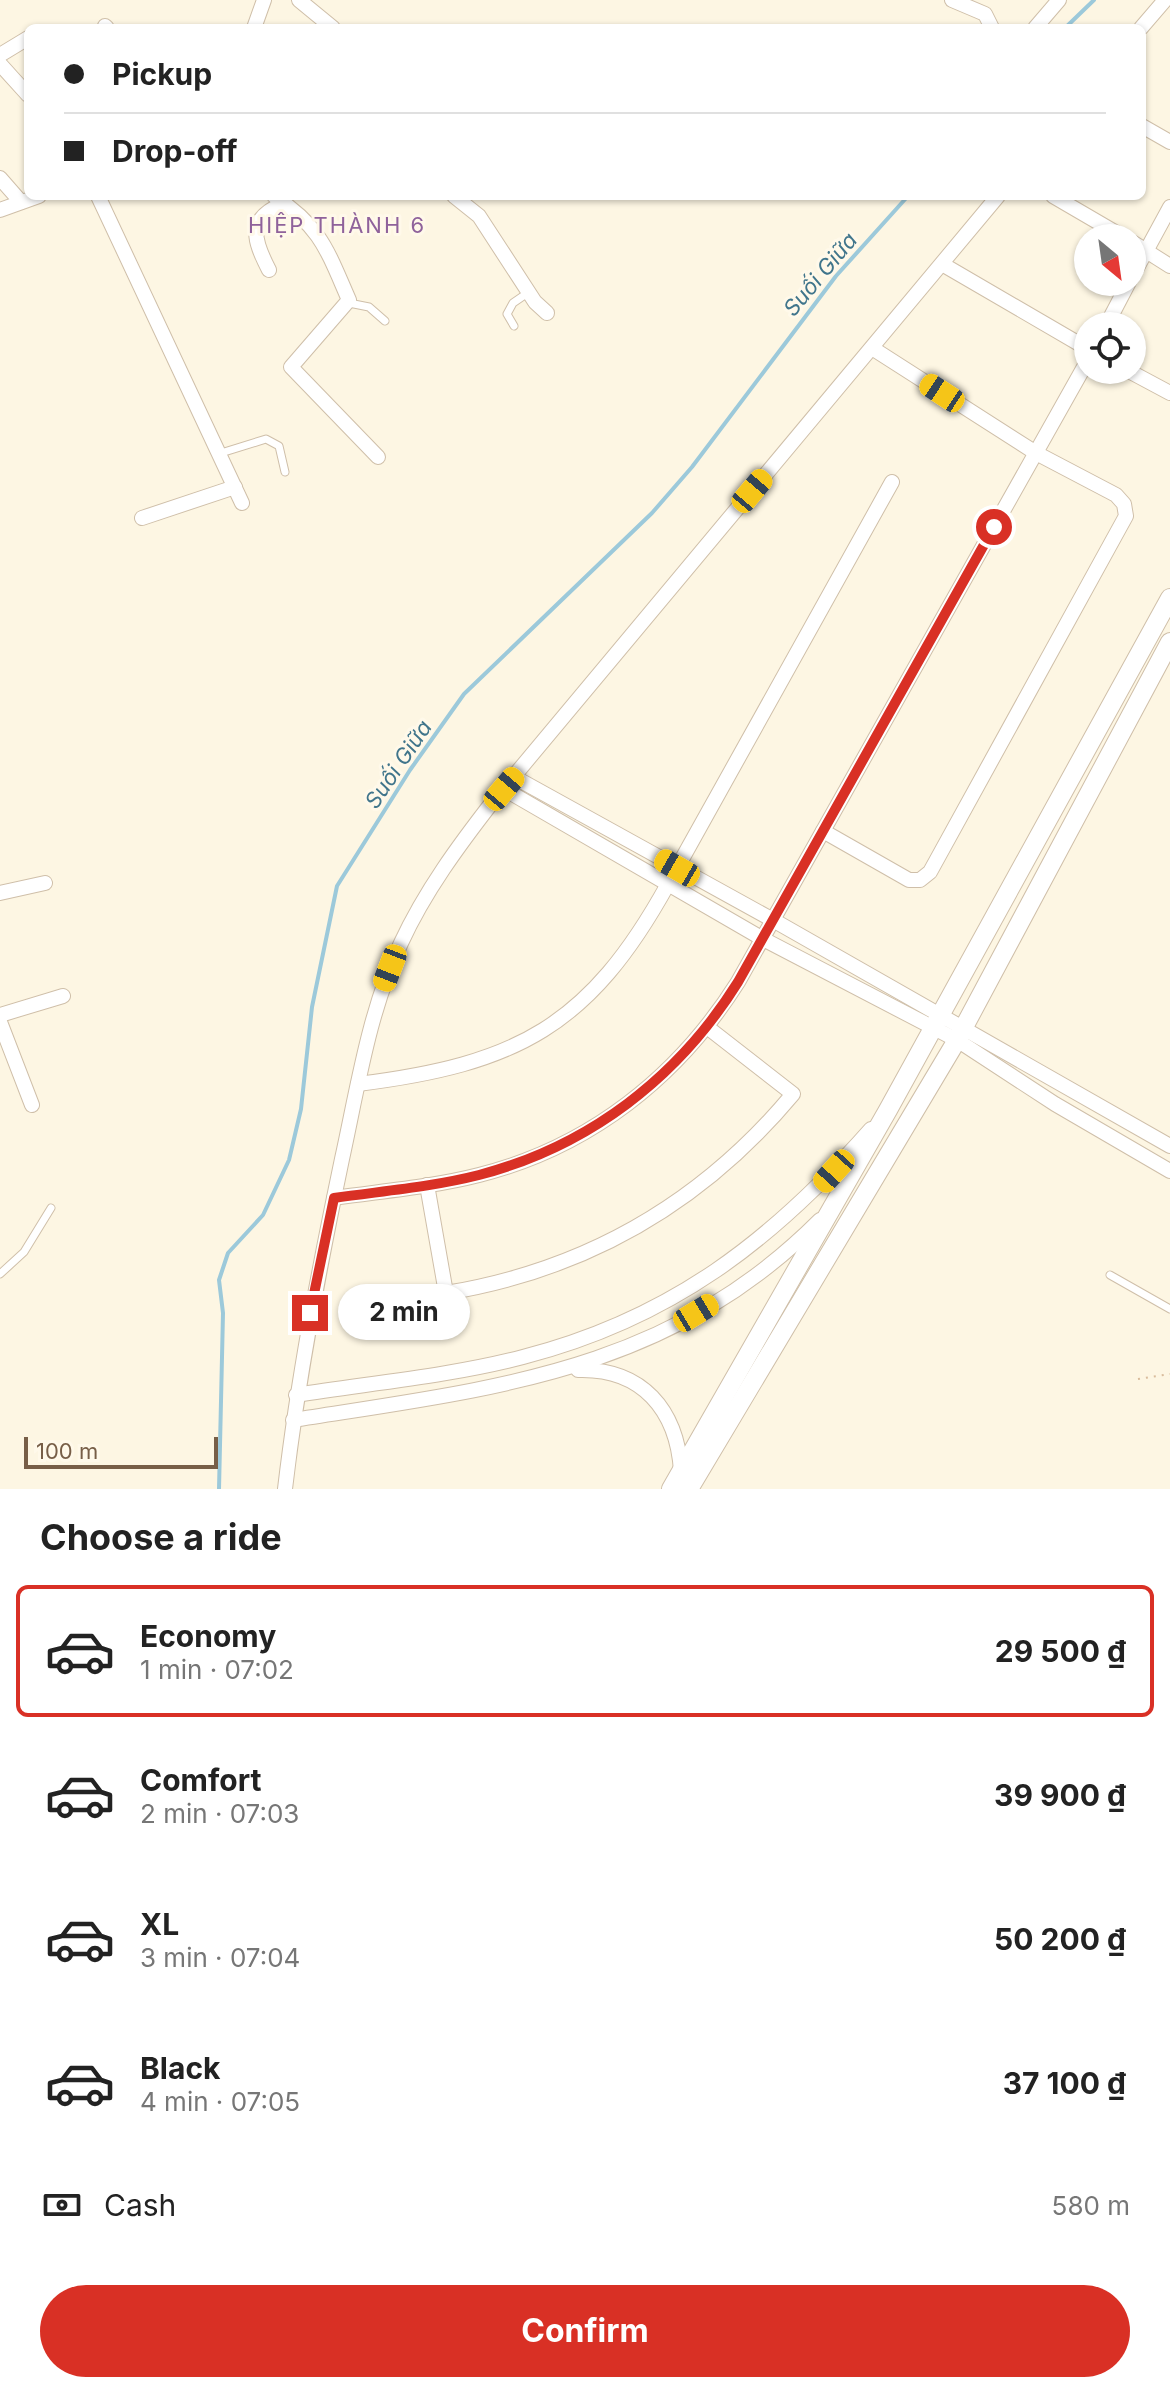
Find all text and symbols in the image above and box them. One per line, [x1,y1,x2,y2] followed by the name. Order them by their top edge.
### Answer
[112,56,212,92] text: Pickup
[112,133,238,169] text: Drop-off
[248,212,426,238] district label: HIỆP THÀNH 6
[1074,224,1146,296] north arrow
[1074,224,1146,384] map controls
[778,227,862,321] water label: Suối Giữa
[1074,312,1146,384] button: locate
[915,370,969,416] car
[727,465,777,517] car
[976,509,1012,545] route start
[359,715,437,813] water label: Suối Giữa
[479,763,529,815] car
[650,846,704,890] car
[370,941,410,995] car
[809,1145,859,1197] car
[338,1285,470,1341] callout: 2 min
[669,1290,723,1336] car
[292,1295,328,1331] route end
[369,1296,439,1327] text: 2 min
[24,1433,218,1469] scale bar
[36,1438,98,1464] text: 100 m
[40,1515,282,1559] text: Choose a ride
[44,1615,116,1687] icon: car
[140,1618,276,1654] text: Economy
[995,1633,1126,1669] text: 29 500 ₫
[140,1654,294,1685] text: 1 min · 07:02
[44,1759,116,1831] icon: car
[140,1762,261,1798] text: Comfort
[994,1777,1126,1813] text: 39 900 ₫
[140,1798,299,1829] text: 2 min · 07:03
[44,1903,116,1975] icon: car
[140,1906,179,1942] text: XL
[994,1921,1126,1957] text: 50 200 ₫
[140,1942,300,1973] text: 3 min · 07:04
[44,2047,116,2119] icon: car
[140,2050,220,2086] text: Black
[1003,2065,1126,2101] text: 37 100 ₫
[140,2086,300,2117] text: 4 min · 07:05
[40,2183,84,2227] icon: cash
[104,2187,176,2223] text: Cash
[1052,2190,1130,2221] text: 580 m
[40,2285,1130,2377] button: Confirm

